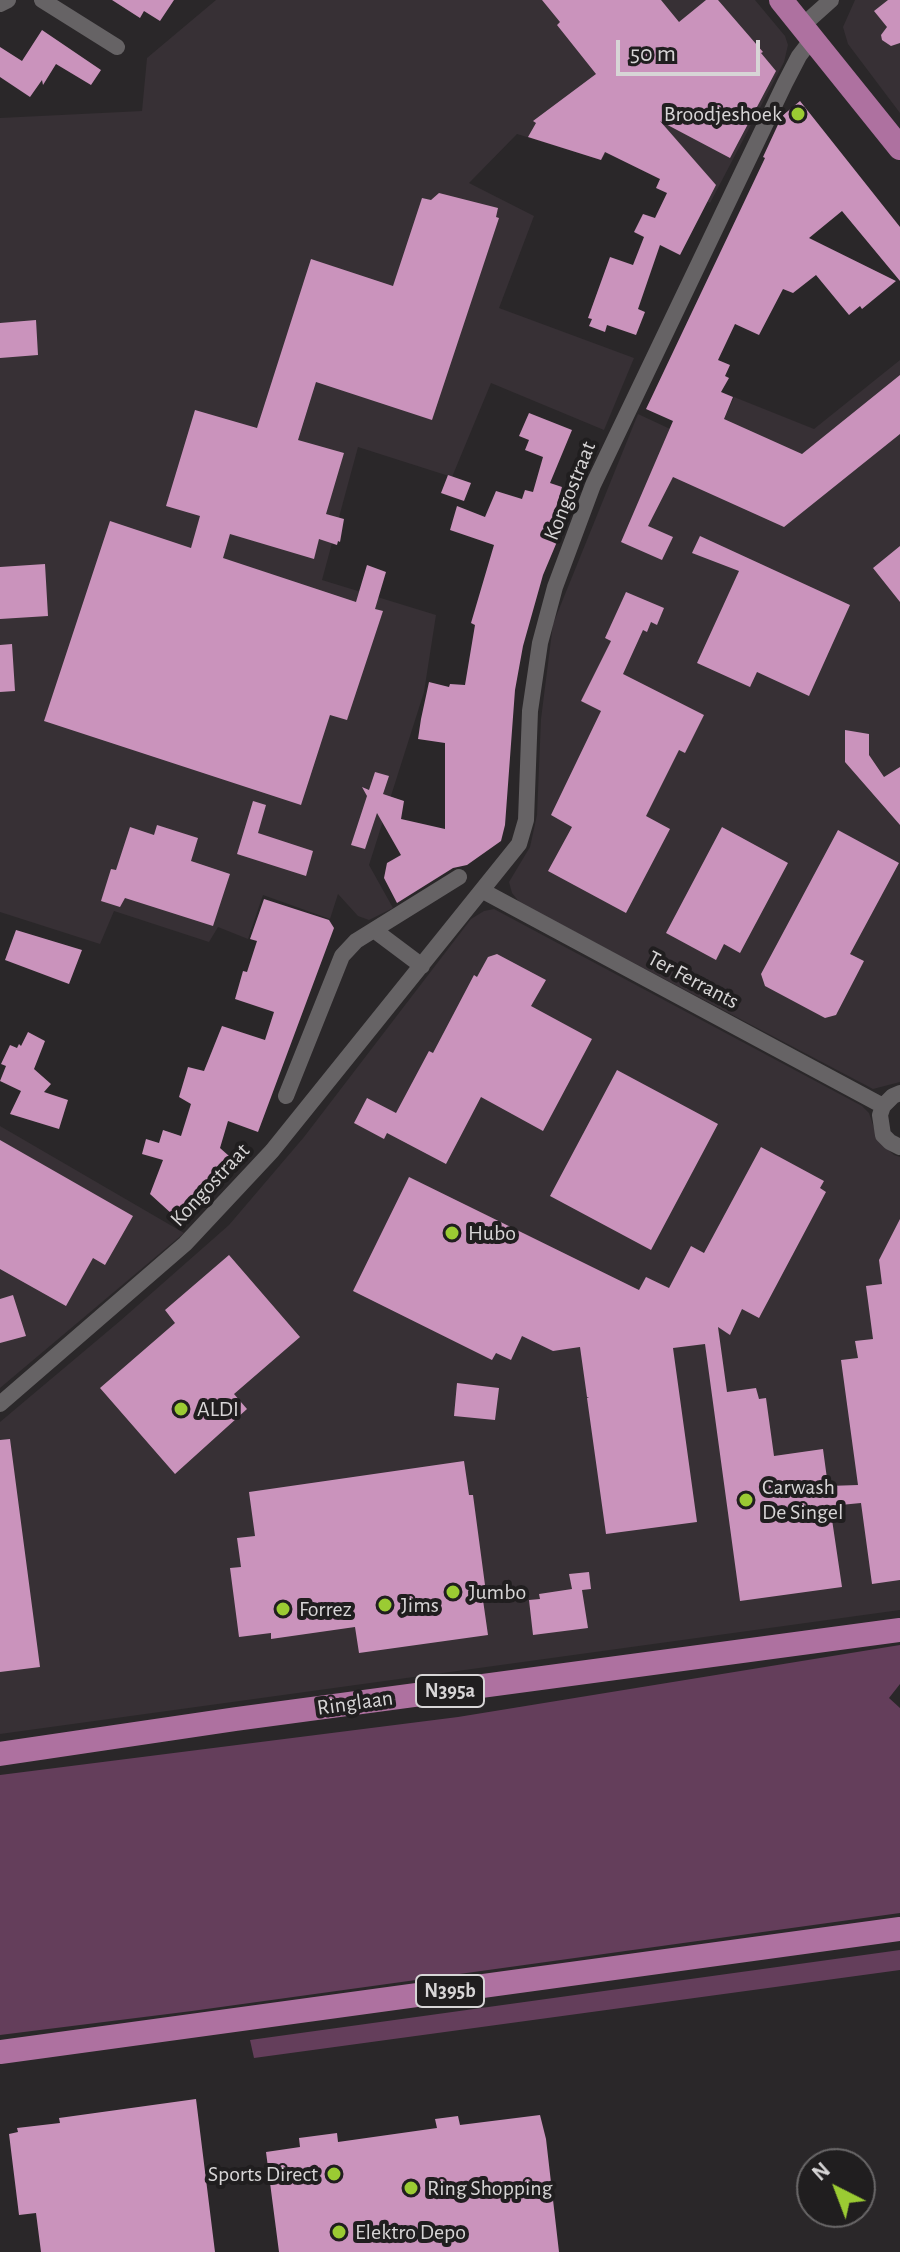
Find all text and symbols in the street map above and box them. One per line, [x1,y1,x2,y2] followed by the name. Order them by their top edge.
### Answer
[620,24,764,74] scale bar
[630,42,676,66] text: 50 m
[664,101,782,127] place label: Broodjeshoek
[789,105,807,123] marker: Broodjeshoek
[538,438,602,544] street label: Kongostraat
[643,945,743,1015] street label: Ter Ferrants
[165,1138,255,1232] street label: Kongostraat
[468,1220,516,1246] place label: Hubo
[443,1224,461,1242] marker: Hubo
[197,1396,239,1422] place label: ALDI
[172,1400,190,1418] marker: ALDI
[762,1474,843,1526] place label: Carwash De Singel
[737,1491,755,1509] marker: Carwash De Singel
[469,1579,526,1605] place label: Jumbo
[444,1583,462,1601] marker: Jumbo
[401,1592,439,1618] place label: Jims
[299,1596,352,1622] place label: Forrez
[376,1596,394,1614] marker: Jims
[274,1600,292,1618] marker: Forrez
[416,1675,484,1707] road number: N395a
[315,1685,395,1721] street label: Ringlaan
[416,1975,484,2007] road number: N395b
[796,2148,876,2228] north arrow
[808,2158,834,2185] text: N
[208,2161,318,2187] place label: Sports Direct
[325,2165,343,2183] marker: Sports Direct
[427,2175,552,2201] place label: Ring Shopping
[402,2179,420,2197] marker: Ring Shopping
[355,2219,466,2245] place label: Elektro Depo
[330,2223,348,2241] marker: Elektro Depo

